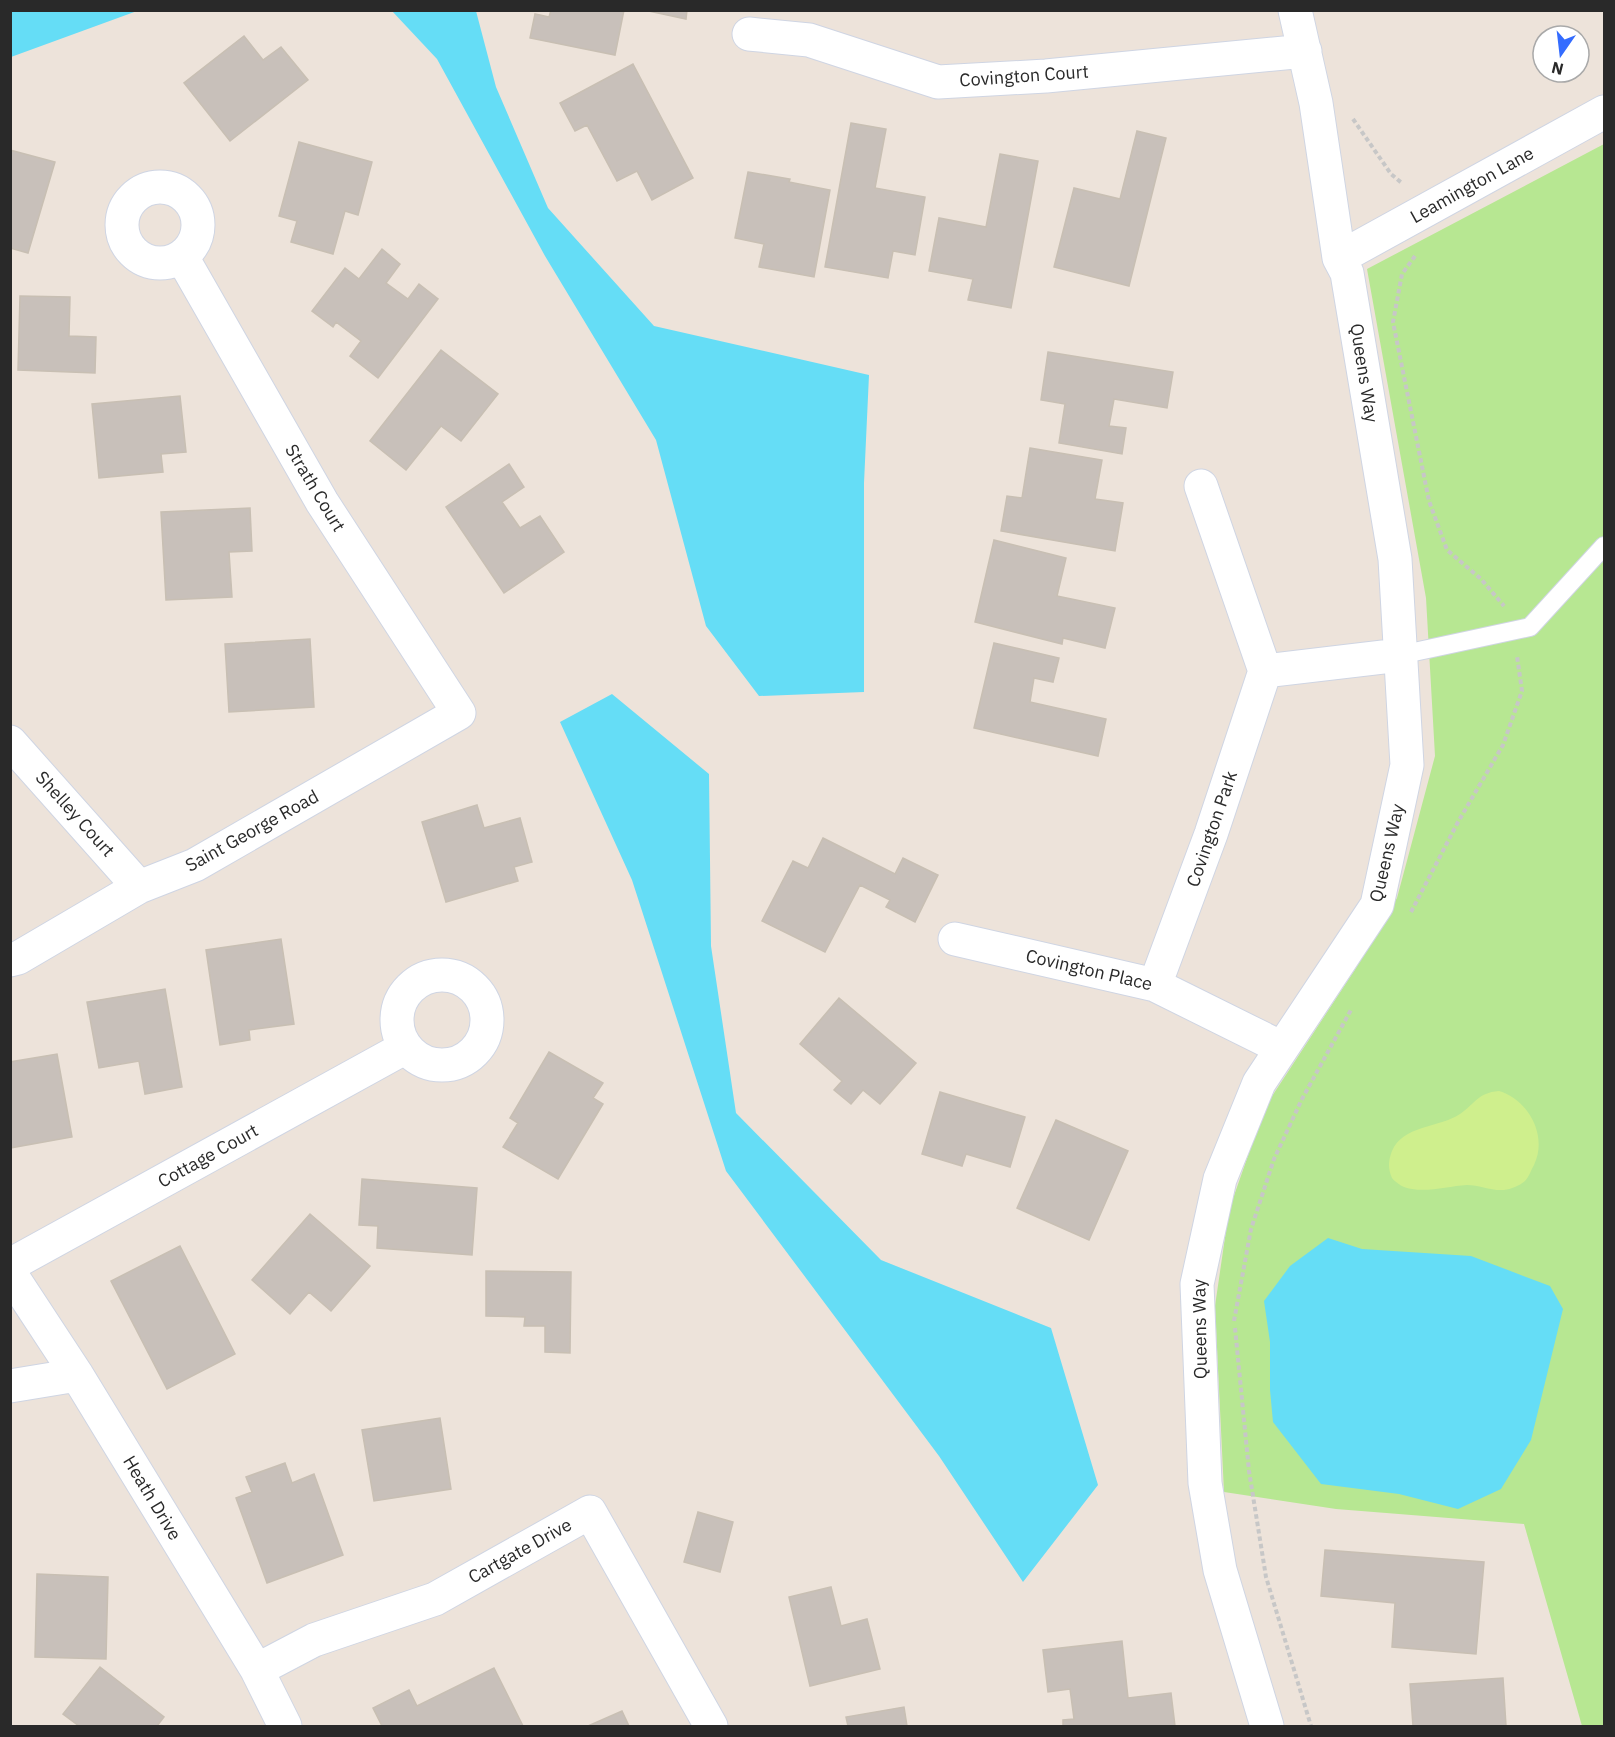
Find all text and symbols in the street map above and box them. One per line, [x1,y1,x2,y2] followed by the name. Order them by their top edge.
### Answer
[1531,24,1591,84] north arrow
[1549,57,1565,80] text: N
[959,60,1089,91] street label: Covington Court
[1406,141,1538,228] street label: Leamington Lane
[1345,322,1384,424] street label: Queens Way
[280,440,351,536] street label: Strath Court
[31,766,120,861] street label: Shelley Court
[1181,767,1242,890] street label: Covington Park
[181,784,322,877] street label: Saint George Road
[1364,801,1409,904] street label: Queens Way
[1024,944,1155,995] street label: Covington Place
[153,1119,262,1193] street label: Cottage Court
[1187,1279,1212,1379] street label: Queens Way
[118,1451,187,1544] street label: Heath Drive
[464,1513,576,1588] street label: Cartgate Drive

